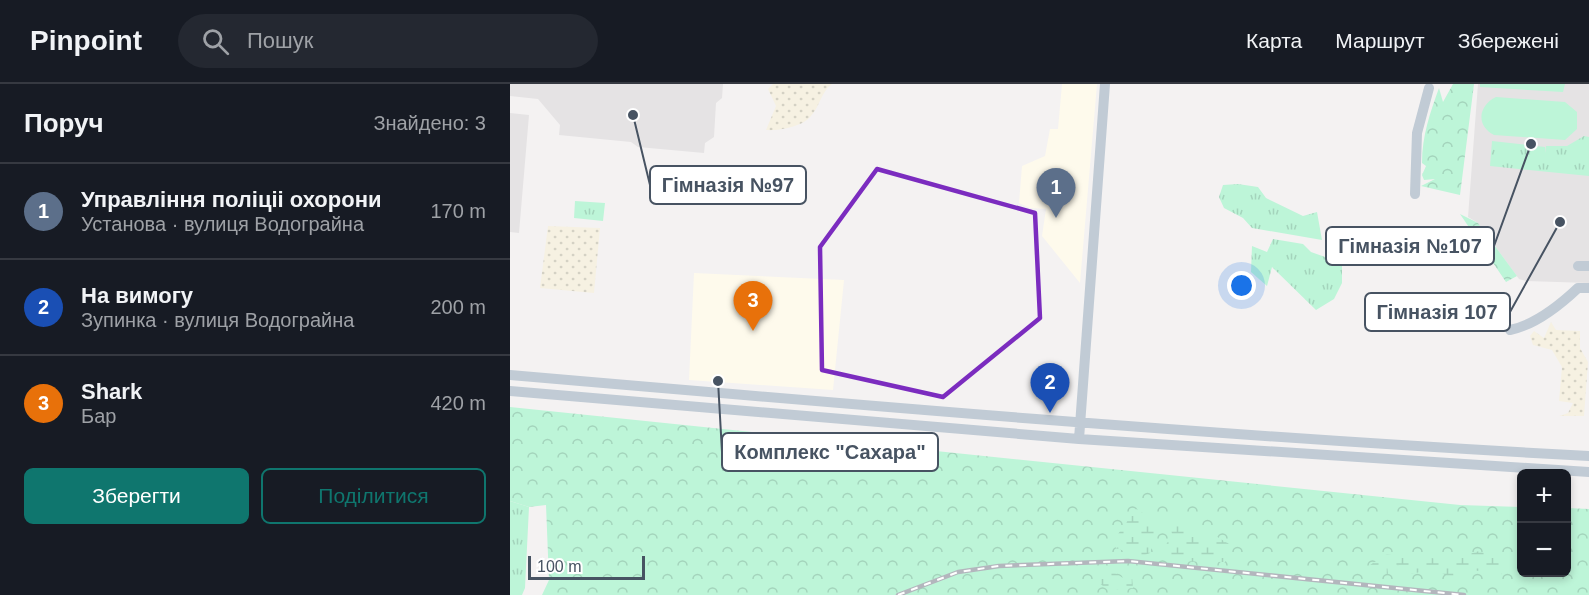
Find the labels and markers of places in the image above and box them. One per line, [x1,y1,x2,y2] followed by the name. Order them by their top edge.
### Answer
[650,166,806,204] callout: Гімназія №97
[1036,168,1076,218] pin: 1
[1326,227,1494,265] callout: Гімназія №107
[734,282,772,331] pin: 3
[1365,293,1510,331] callout: Гімназія 107
[1030,364,1070,413] pin: 2
[722,433,938,471] callout: Комплекс "Сахара"

